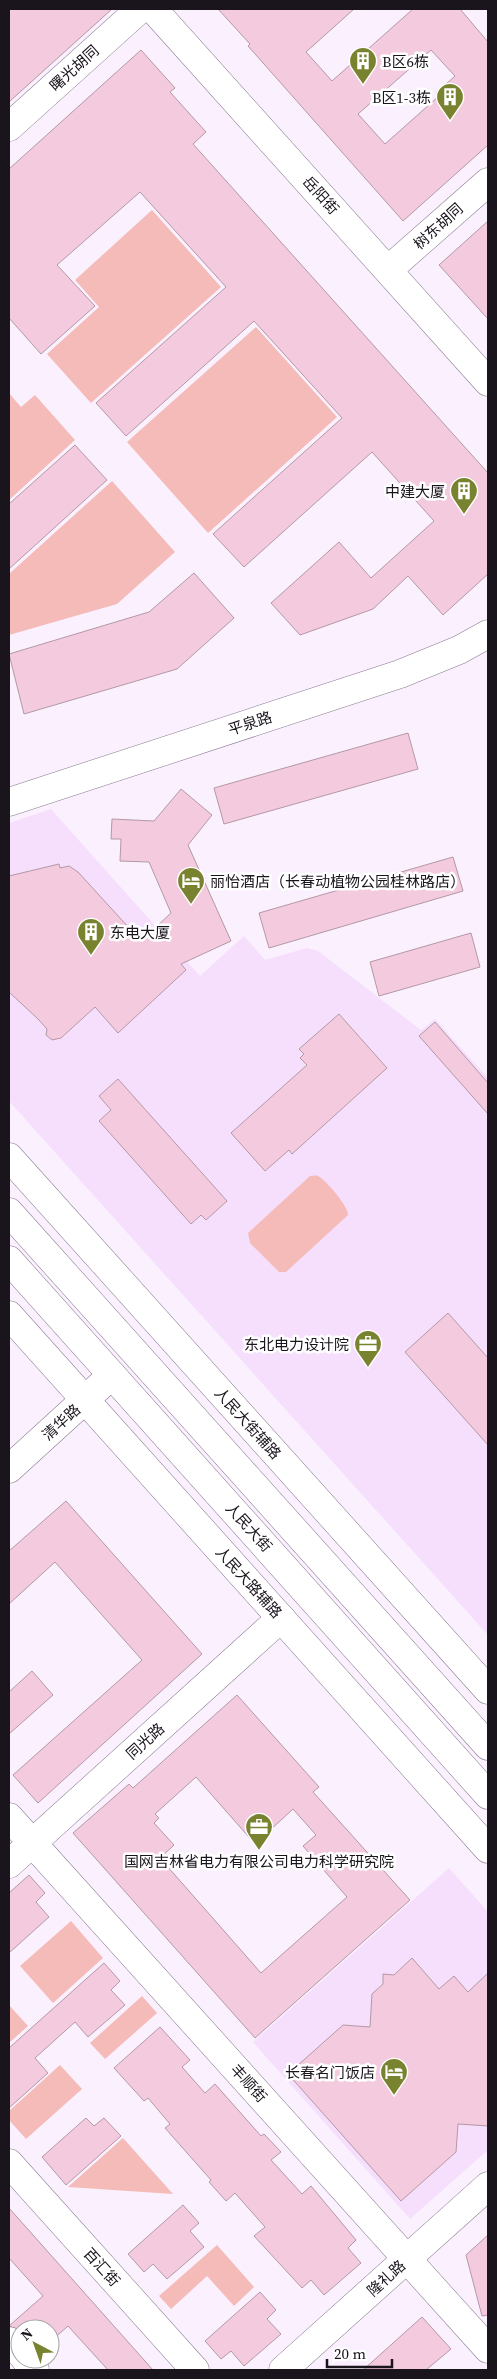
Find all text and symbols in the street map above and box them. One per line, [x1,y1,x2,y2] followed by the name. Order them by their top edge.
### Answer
[45,40,103,96] street label: 曙光胡同
[348,46,378,85] building icon: B区6栋
[382,51,429,72] place label: B区6栋
[435,82,465,121] building icon: B区1-3栋
[372,87,431,108] place label: B区1-3栋
[298,171,344,219] street label: 岳阳街
[409,198,467,254] street label: 树东胡同
[449,476,479,515] building icon: 中建大厦
[385,481,445,502] place label: 中建大厦
[225,706,275,740] street label: 平泉路
[176,866,206,905] hotel icon: 丽怡酒店（长春动植物公园桂林路店）
[210,871,465,892] place label: 丽怡酒店（长春动植物公园桂林路店）
[76,917,106,956] building icon: 东电大厦
[110,922,170,943] place label: 东电大厦
[353,1329,383,1368] office icon: 东北电力设计院
[244,1334,349,1355] place label: 东北电力设计院
[210,1383,286,1463] street label: 人民大街辅路
[37,1399,85,1445] street label: 清华路
[221,1498,277,1556] street label: 人民大街
[211,1542,287,1622] street label: 人民大路辅路
[121,1718,169,1764] street label: 同光路
[244,1812,274,1851] office icon: 国网吉林省电力有限公司电力科学研究院
[124,1851,394,1872] place label: 国网吉林省电力有限公司电力科学研究院
[379,2057,409,2096] hotel icon: 长春名门饭店
[226,2059,272,2107] street label: 丰顺街
[285,2062,375,2083] place label: 长春名门饭店
[79,2243,125,2291] street label: 百汇街
[362,2255,410,2301] street label: 隆礼路
[10,2319,60,2369] north arrow
[16,2323,37,2345] text: N
[327,2336,392,2368] scale bar
[334,2343,366,2364] text: 20 m

